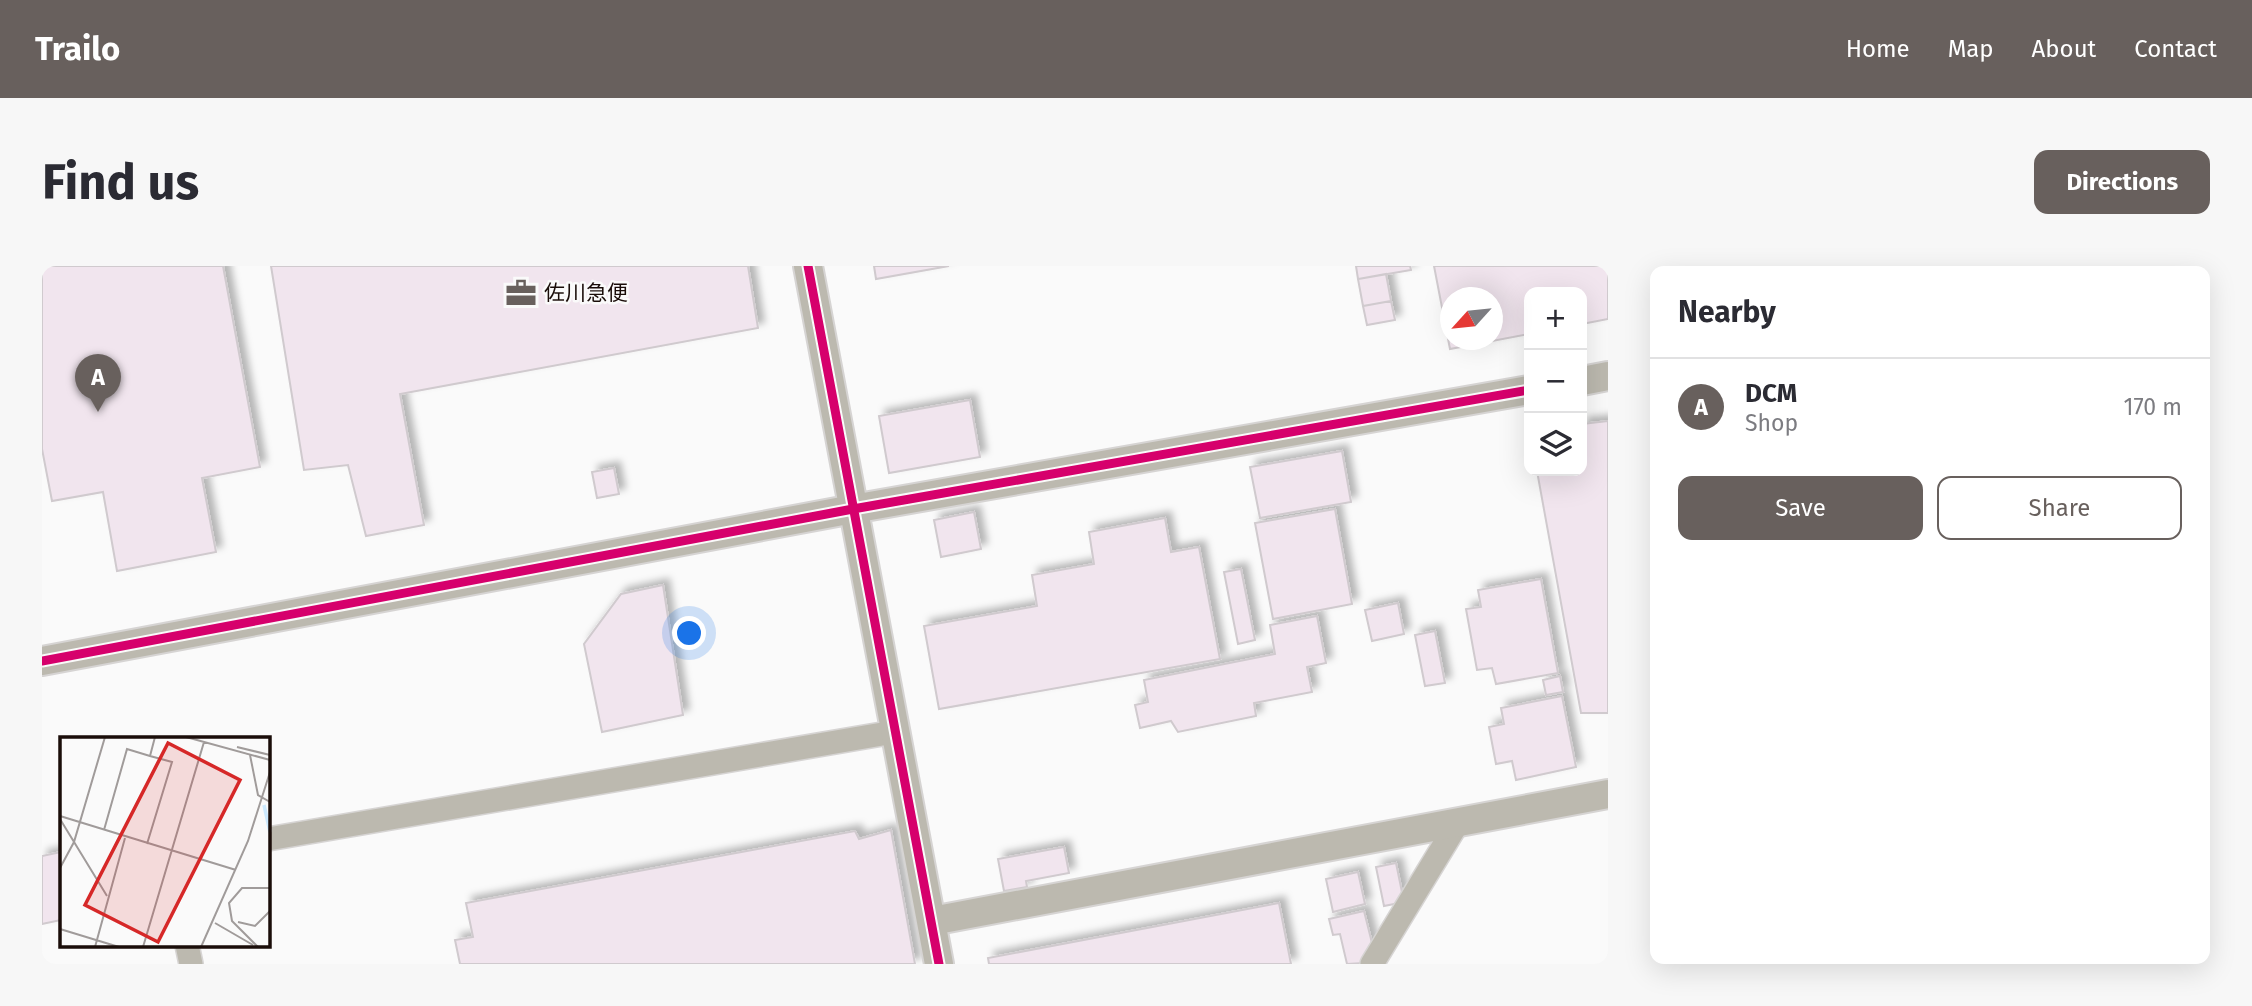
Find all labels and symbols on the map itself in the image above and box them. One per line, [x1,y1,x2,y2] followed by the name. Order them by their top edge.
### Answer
[504,276,538,310] office icon: 佐川急便
[544,280,628,306] place label: 佐川急便
[1440,287,1503,350] north arrow
[75,354,121,412] pin: A
[672,616,706,650] your location
[60,737,270,946] inset map

